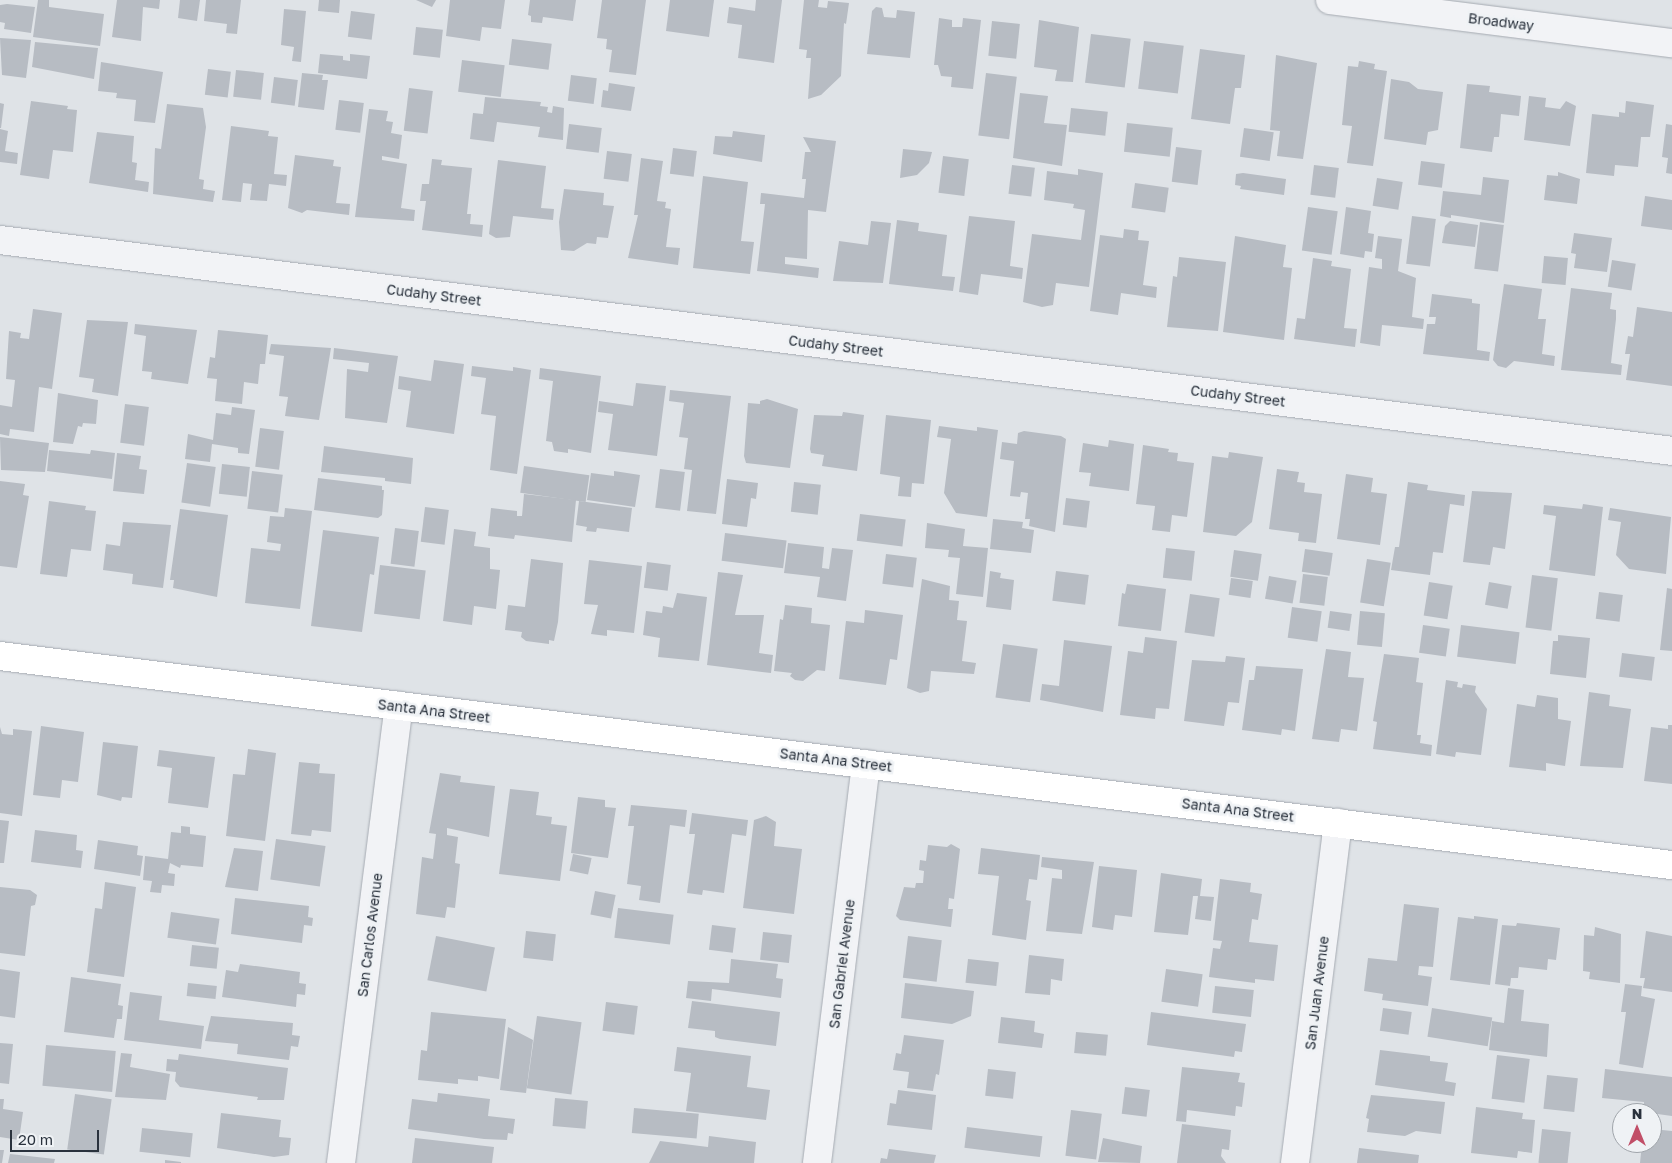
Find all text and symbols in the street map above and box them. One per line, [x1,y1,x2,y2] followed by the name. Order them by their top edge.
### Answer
[1467,10,1535,34] street label: Broadway
[386,281,482,309] street label: Cudahy Street
[788,332,884,360] street label: Cudahy Street
[1190,382,1286,410] street label: Cudahy Street
[377,696,491,726] street label: Santa Ana Street
[779,745,893,775] street label: Santa Ana Street
[1181,795,1295,825] street label: Santa Ana Street
[354,872,386,998] street label: San Carlos Avenue
[826,898,858,1030] street label: San Gabriel Avenue
[1302,935,1332,1051] street label: San Juan Avenue
[1612,1103,1662,1153] north arrow
[1632,1105,1642,1122] text: N
[12,1120,101,1152] scale bar
[18,1130,53,1148] text: 20 m

